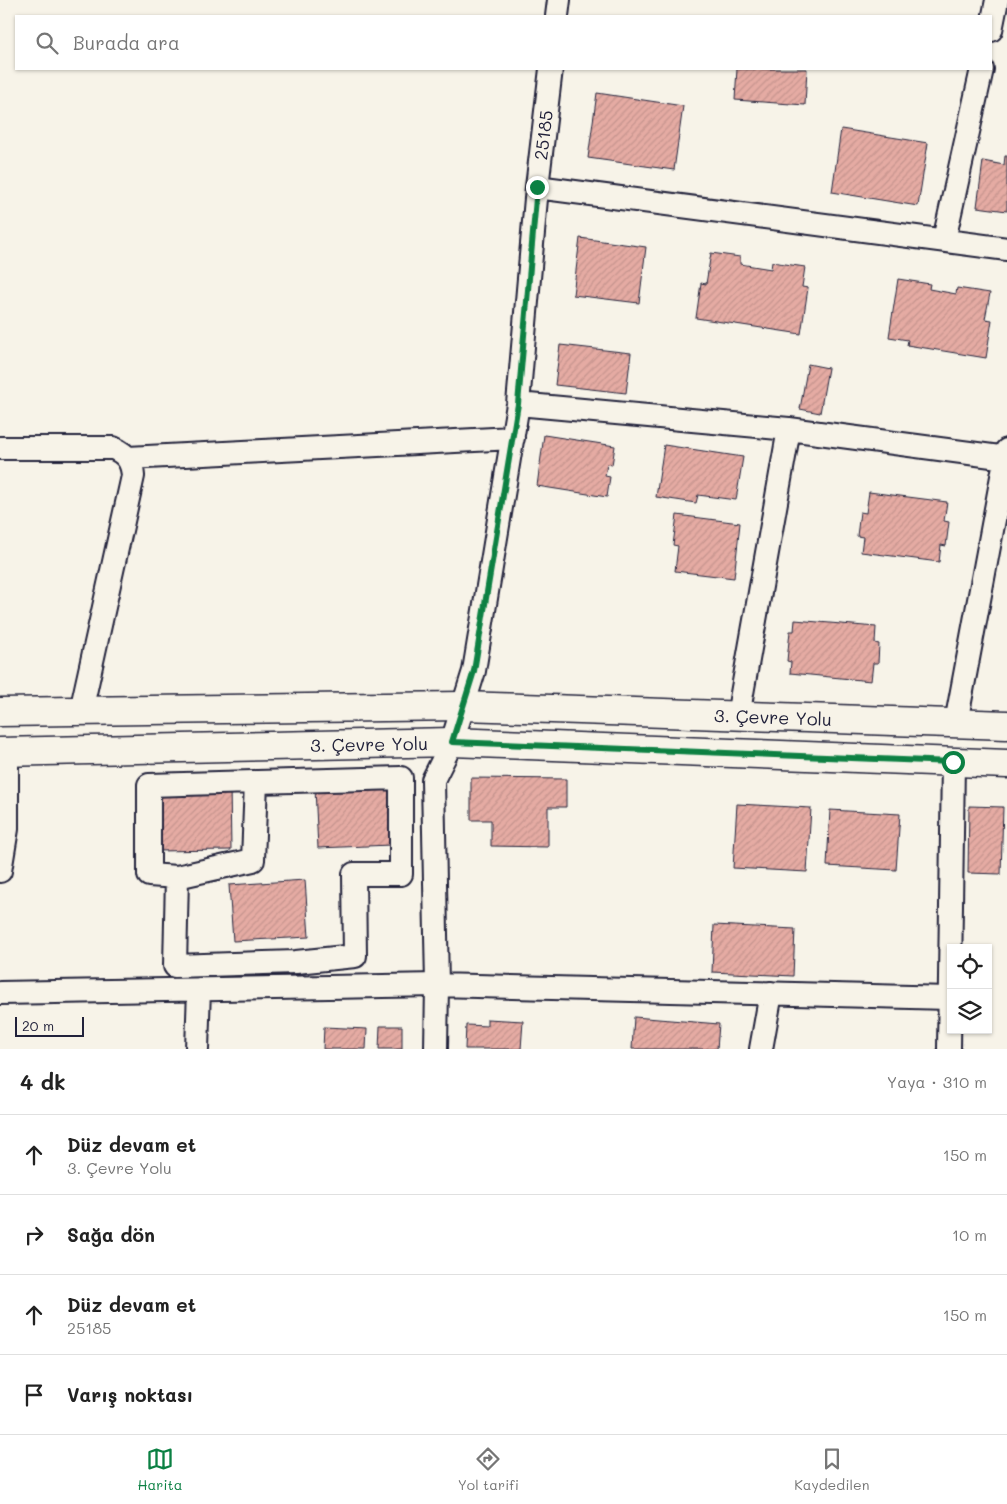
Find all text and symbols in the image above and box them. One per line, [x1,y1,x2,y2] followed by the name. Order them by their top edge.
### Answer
[15,15,992,70] search box
[33,29,61,57] icon: search
[73,30,180,55] text: Burada ara
[528,109,558,161] street label: 25185
[526,176,549,199] route end
[714,703,832,731] street label: 3. Çevre Yolu
[310,731,428,757] street label: 3. Çevre Yolu
[942,751,965,774] route start
[947,944,992,1034] map controls
[947,944,992,989] button: locate
[947,989,992,1034] button: layers
[15,1014,84,1037] scale bar
[22,1016,54,1035] text: 20 m
[20,1068,66,1095] text: 4 dk
[887,1071,987,1092] text: Yaya · 310 m
[67,1132,196,1157] text: Düz devam et
[20,1141,48,1169] icon: ahead
[943,1144,987,1165] text: 150 m
[67,1157,172,1178] text: 3. Çevre Yolu
[20,1221,48,1249] icon: right
[67,1222,155,1247] text: Sağa dön
[952,1224,987,1245] text: 10 m
[67,1292,196,1317] text: Düz devam et
[20,1301,48,1329] icon: ahead
[943,1304,987,1325] text: 150 m
[67,1317,111,1338] text: 25185
[20,1381,48,1409] icon: arrive
[67,1382,193,1407] text: Varış noktası
[138,1445,182,1494] tab: Harita
[458,1445,519,1494] tab: Yol tarifi
[794,1445,869,1494] tab: Kaydedilen

